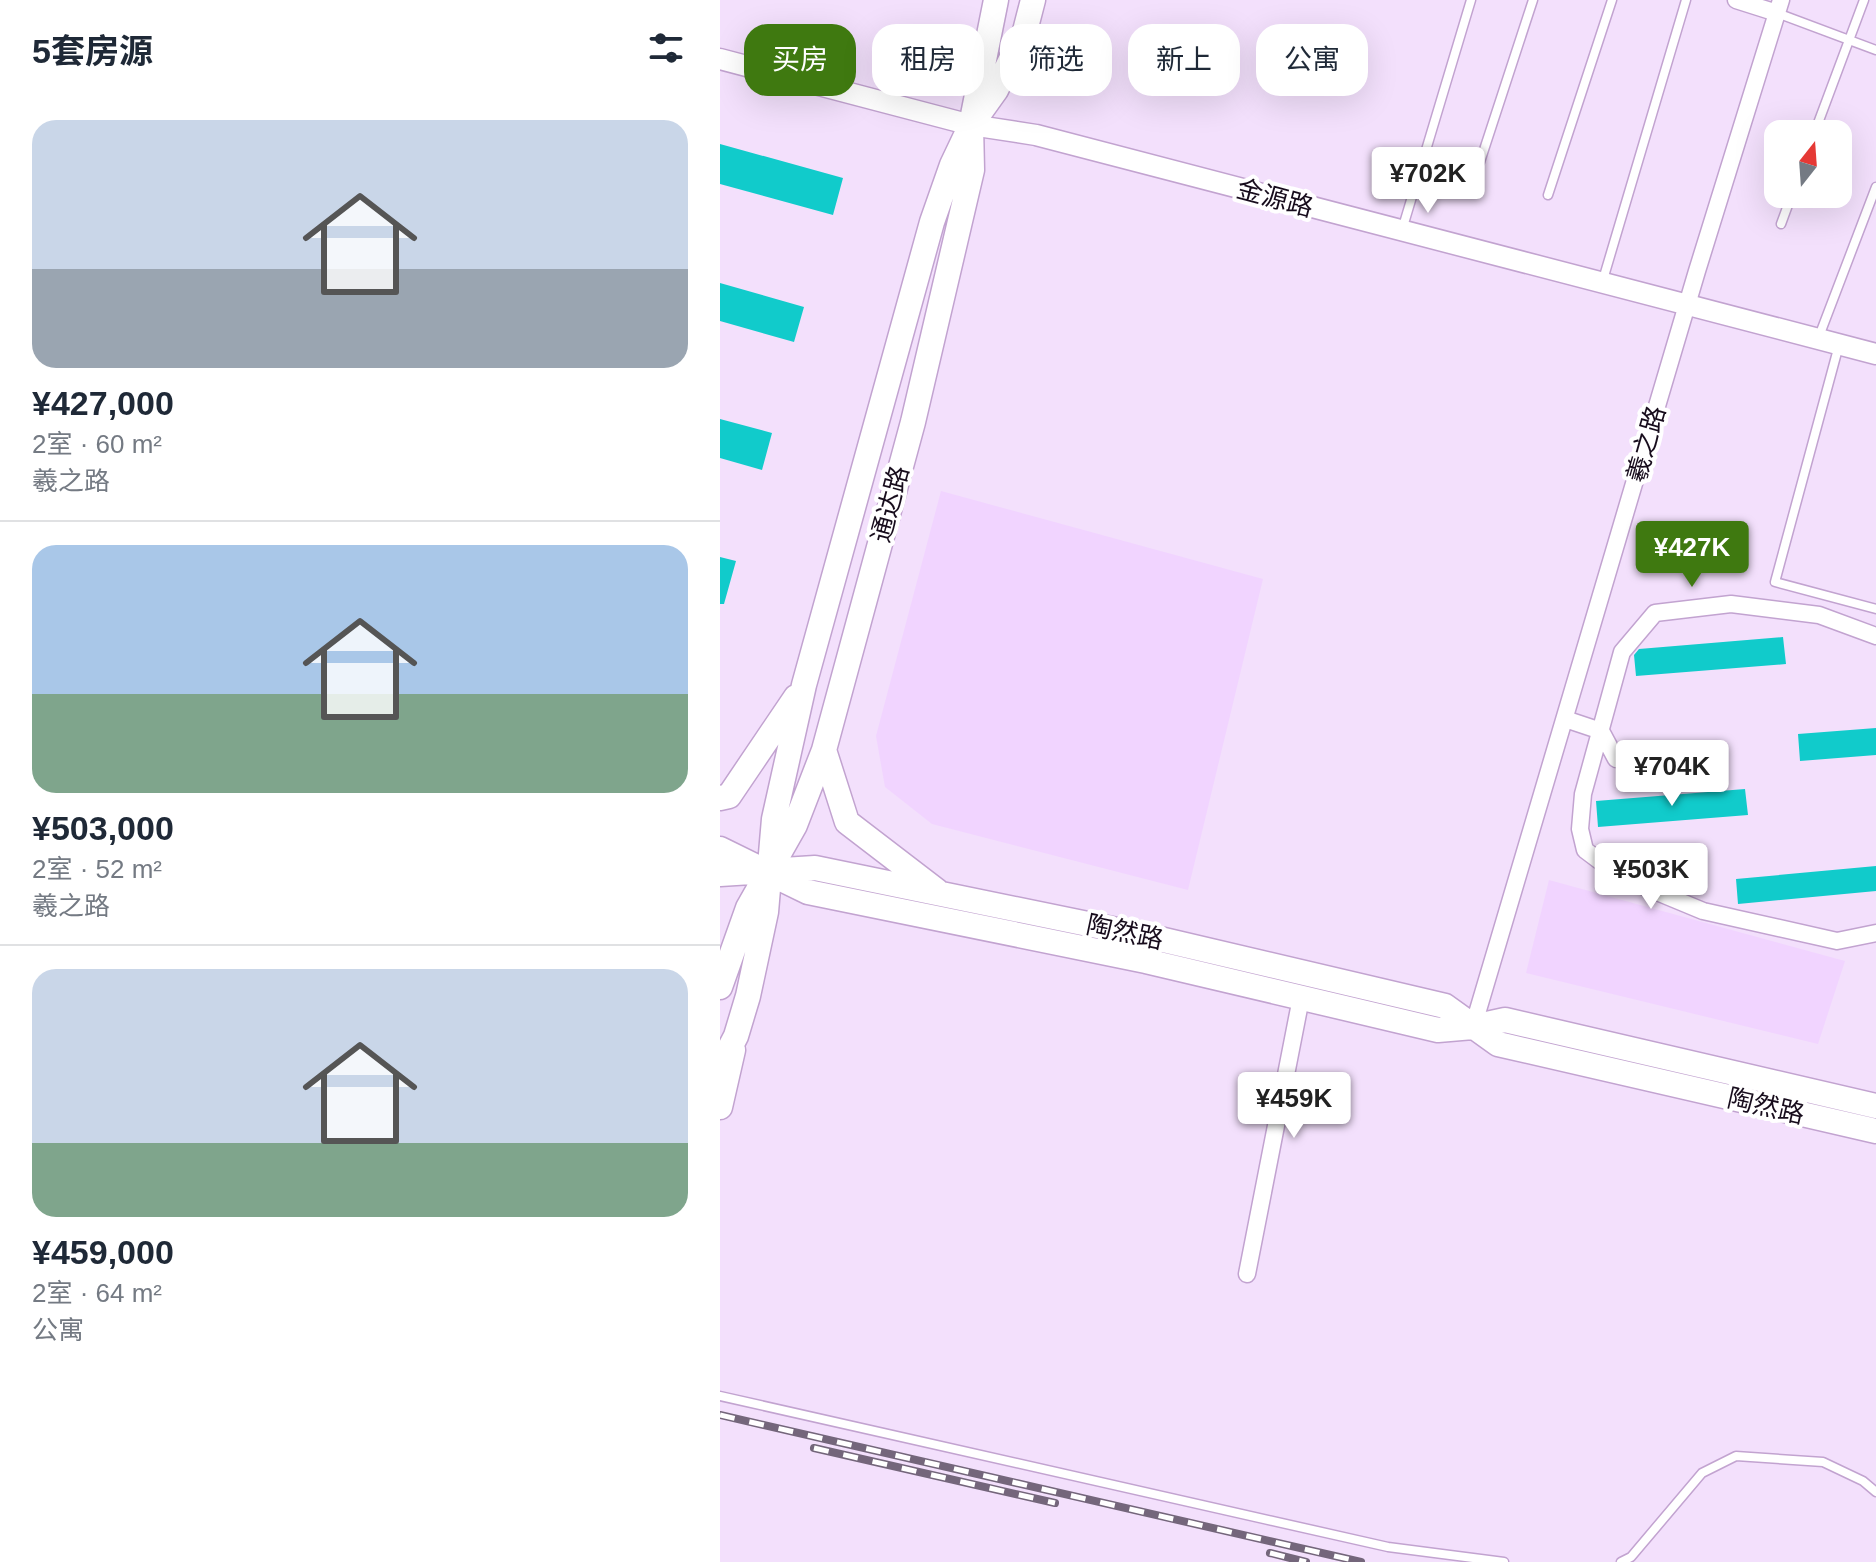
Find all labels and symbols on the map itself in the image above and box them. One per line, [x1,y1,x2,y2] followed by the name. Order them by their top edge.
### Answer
[1764,120,1852,208] north arrow
[1372,147,1484,215] pin: ¥702K
[1233,173,1317,223] street label: 金源路
[1621,402,1671,486] street label: 羲之路
[865,462,915,546] street label: 通达路
[1636,521,1748,589] pin: ¥427K
[1616,740,1728,808] pin: ¥704K
[1595,843,1707,911] pin: ¥503K
[1084,909,1166,955] street label: 陶然路
[1238,1072,1350,1140] pin: ¥459K
[1725,1083,1807,1129] street label: 陶然路

